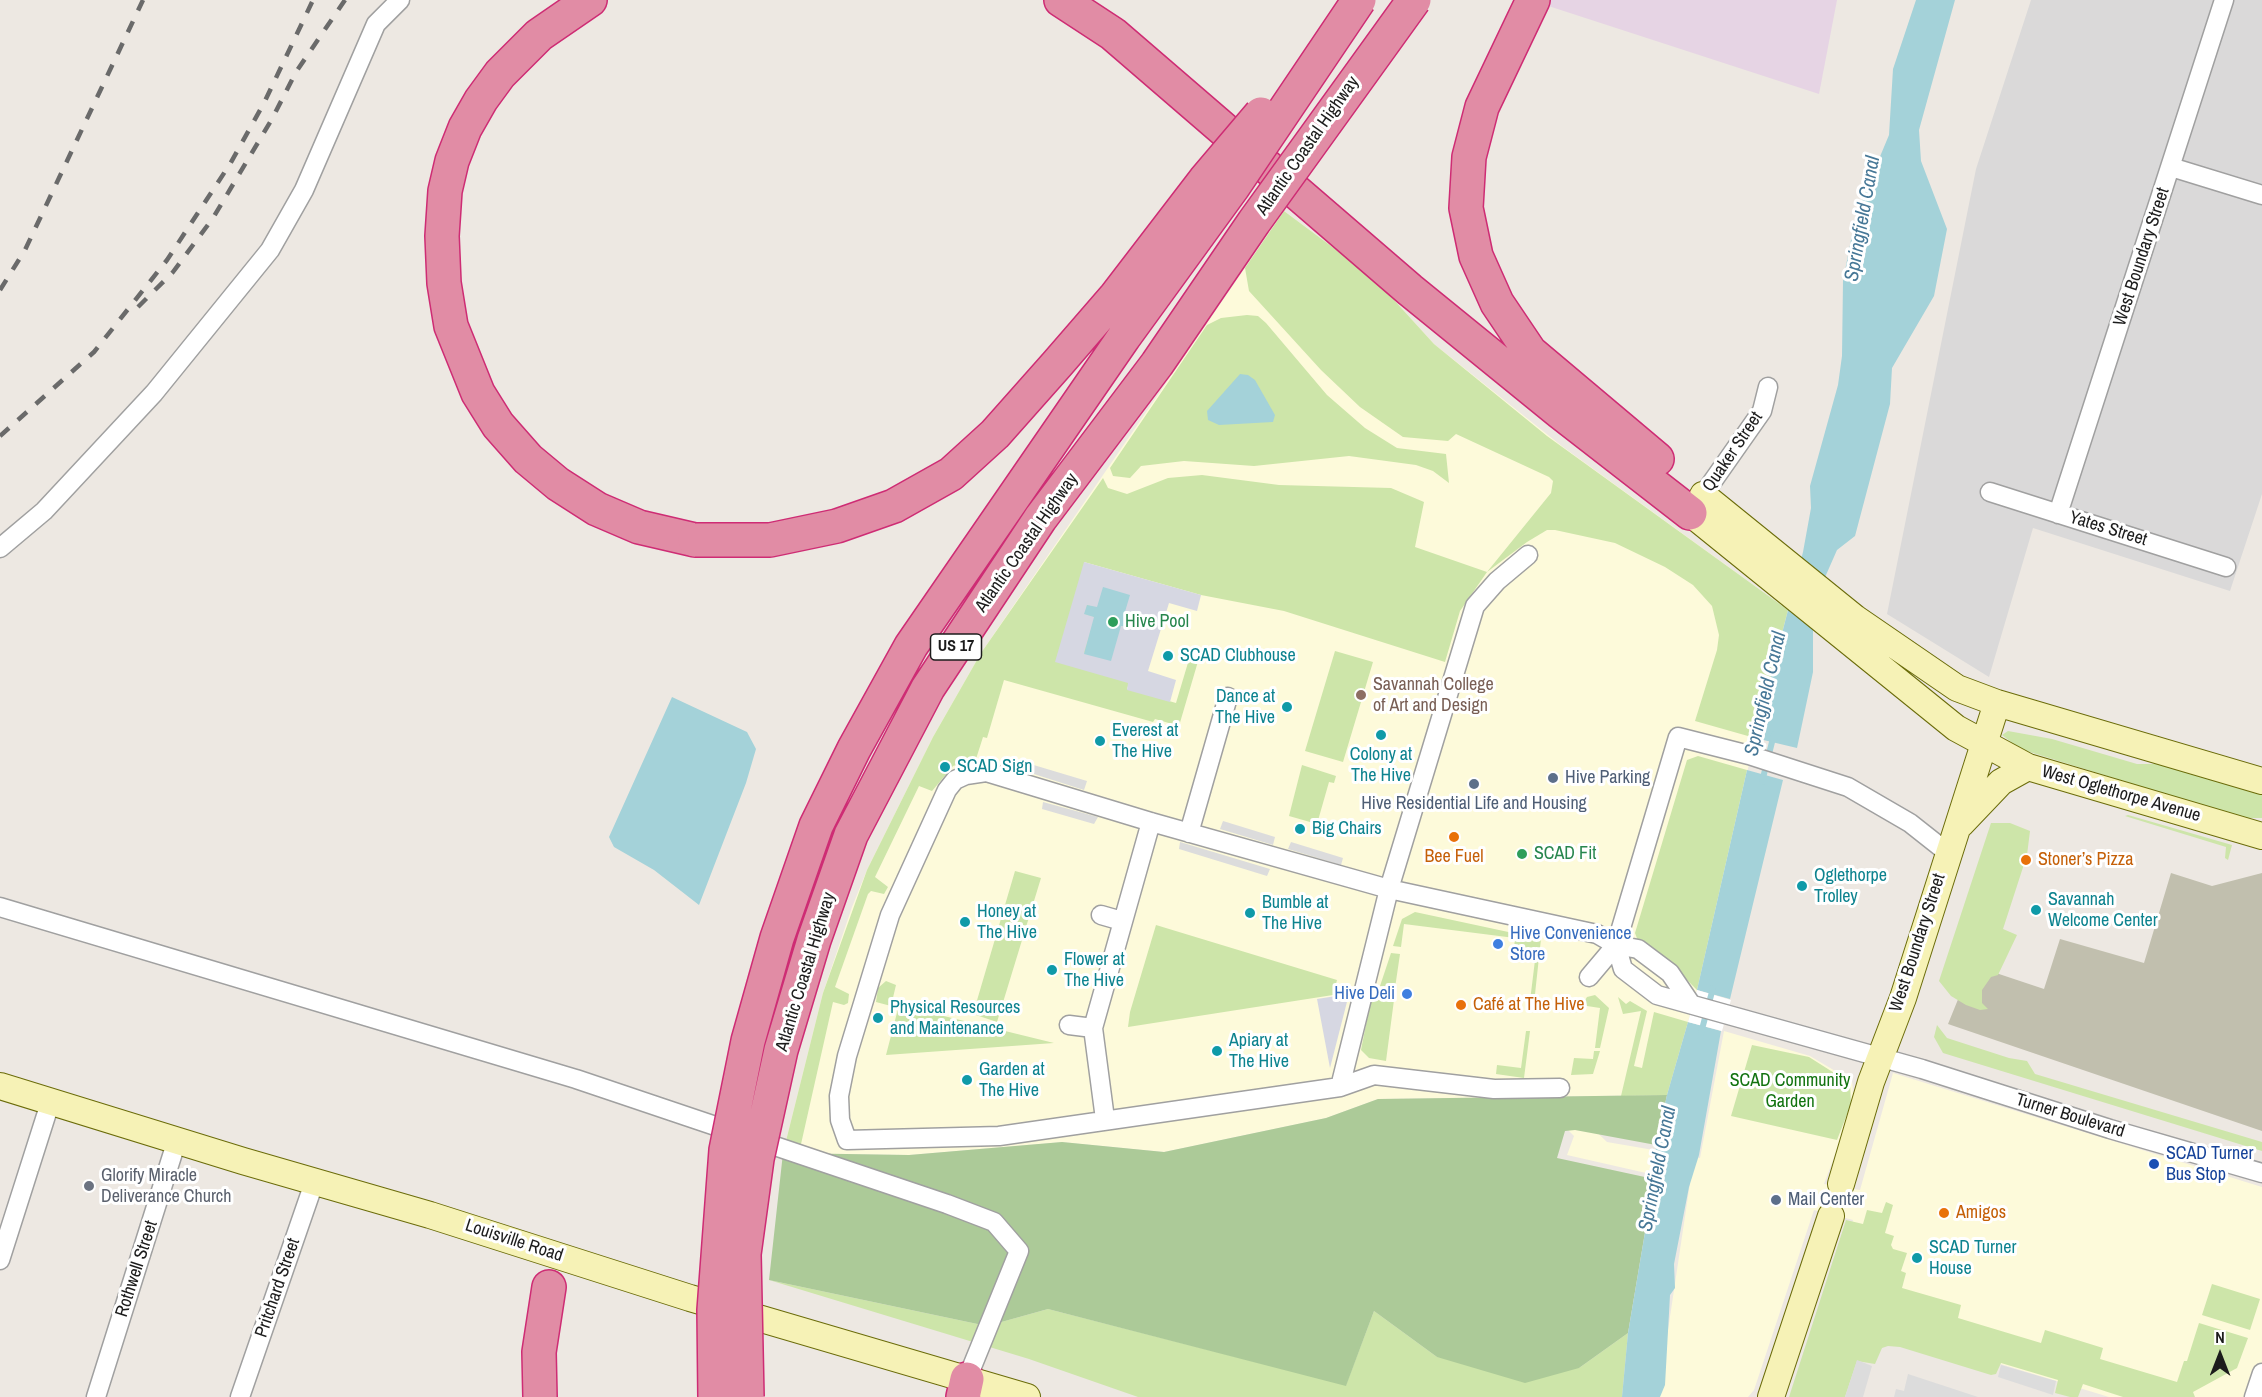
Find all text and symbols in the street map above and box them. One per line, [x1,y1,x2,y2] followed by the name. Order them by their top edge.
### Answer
[1252,72,1364,220] street label: Atlantic Coastal Highway
[1840,155,1886,283] water label: Springfield Canal
[2109,185,2175,329] street label: West Boundary Street
[1698,408,1768,496] street label: Quaker Street
[971,469,1083,617] street label: Atlantic Coastal Highway
[2067,507,2149,551] street label: Yates Street
[1125,611,1189,633] place label: Hive Pool
[1106,615,1120,629] marker: Hive Pool
[1740,630,1792,758] water label: Springfield Canal
[930,634,982,660] road number: US 17
[1180,645,1296,667] place label: SCAD Clubhouse
[1161,649,1175,663] marker: SCAD Clubhouse
[1373,674,1494,716] place label: Savannah College of Art and Design
[1215,686,1275,728] place label: Dance at The Hive
[1354,688,1368,702] marker: Savannah College of Art and Design
[1280,700,1294,714] marker: Dance at The Hive
[1112,720,1178,762] place label: Everest at The Hive
[1374,728,1388,742] marker: Colony at The Hive
[1093,734,1107,748] marker: Everest at The Hive
[1350,744,1412,786] place label: Colony at The Hive
[957,756,1032,778] place label: SCAD Sign
[938,760,952,774] marker: SCAD Sign
[2039,761,2203,827] street label: West Oglethorpe Avenue
[1565,767,1650,789] place label: Hive Parking
[1546,771,1560,785] marker: Hive Parking
[1467,777,1481,791] marker: Hive Residential Life and Housing
[1361,793,1587,815] place label: Hive Residential Life and Housing
[1312,818,1382,840] place label: Big Chairs
[1293,822,1307,836] marker: Big Chairs
[1447,830,1461,844] marker: Bee Fuel
[1534,843,1596,865] place label: SCAD Fit
[1424,846,1484,868] place label: Bee Fuel
[1515,847,1529,861] marker: SCAD Fit
[2038,849,2133,871] place label: Stoner’s Pizza
[2019,853,2033,867] marker: Stoner’s Pizza
[1814,865,1887,908] place label: Oglethorpe Trolley
[1885,871,1951,1015] street label: West Boundary Street
[1795,879,1809,893] marker: Oglethorpe Trolley
[2048,889,2158,932] place label: Savannah Welcome Center
[772,890,840,1054] street label: Atlantic Coastal Highway
[1262,892,1328,934] place label: Bumble at The Hive
[977,901,1037,944] place label: Honey at The Hive
[2029,903,2043,917] marker: Savannah Welcome Center
[1243,906,1257,920] marker: Bumble at The Hive
[958,915,972,929] marker: Honey at The Hive
[1510,923,1631,966] place label: Hive Convenience Store
[1491,937,1505,951] marker: Hive Convenience Store
[1064,949,1125,992] place label: Flower at The Hive
[1045,963,1059,977] marker: Flower at The Hive
[1334,983,1395,1005] place label: Hive Deli
[1400,987,1414,1001] marker: Hive Deli
[1473,994,1585,1016] place label: Café at The Hive
[890,997,1020,1040] place label: Physical Resources and Maintenance
[1454,998,1468,1012] marker: Café at The Hive
[871,1011,885,1025] marker: Physical Resources and Maintenance
[1229,1030,1289,1072] place label: Apiary at The Hive
[1210,1044,1224,1058] marker: Apiary at The Hive
[979,1059,1045,1102] place label: Garden at The Hive
[1730,1070,1850,1112] park label: SCAD Community Garden
[960,1073,974,1087] marker: Garden at The Hive
[2013,1089,2127,1143] street label: Turner Boulevard
[1634,1105,1682,1233] water label: Springfield Canal
[2166,1143,2253,1186] place label: SCAD Turner Bus Stop
[2147,1157,2161,1171] marker: SCAD Turner Bus Stop
[101,1165,231,1208] place label: Glorify Miracle Deliverance Church
[82,1179,96,1193] marker: Glorify Miracle Deliverance Church
[1788,1189,1864,1211] place label: Mail Center
[1769,1193,1783,1207] marker: Mail Center
[1956,1202,2006,1224] place label: Amigos
[1937,1206,1951,1220] marker: Amigos
[462,1215,566,1267] street label: Louisville Road
[111,1218,163,1320] street label: Rothwell Street
[251,1236,305,1340] street label: Pritchard Street
[1929,1237,2016,1280] place label: SCAD Turner House
[1910,1251,1924,1265] marker: SCAD Turner House
[2190,1325,2250,1385] north arrow
[2215,1326,2225,1348] text: N

